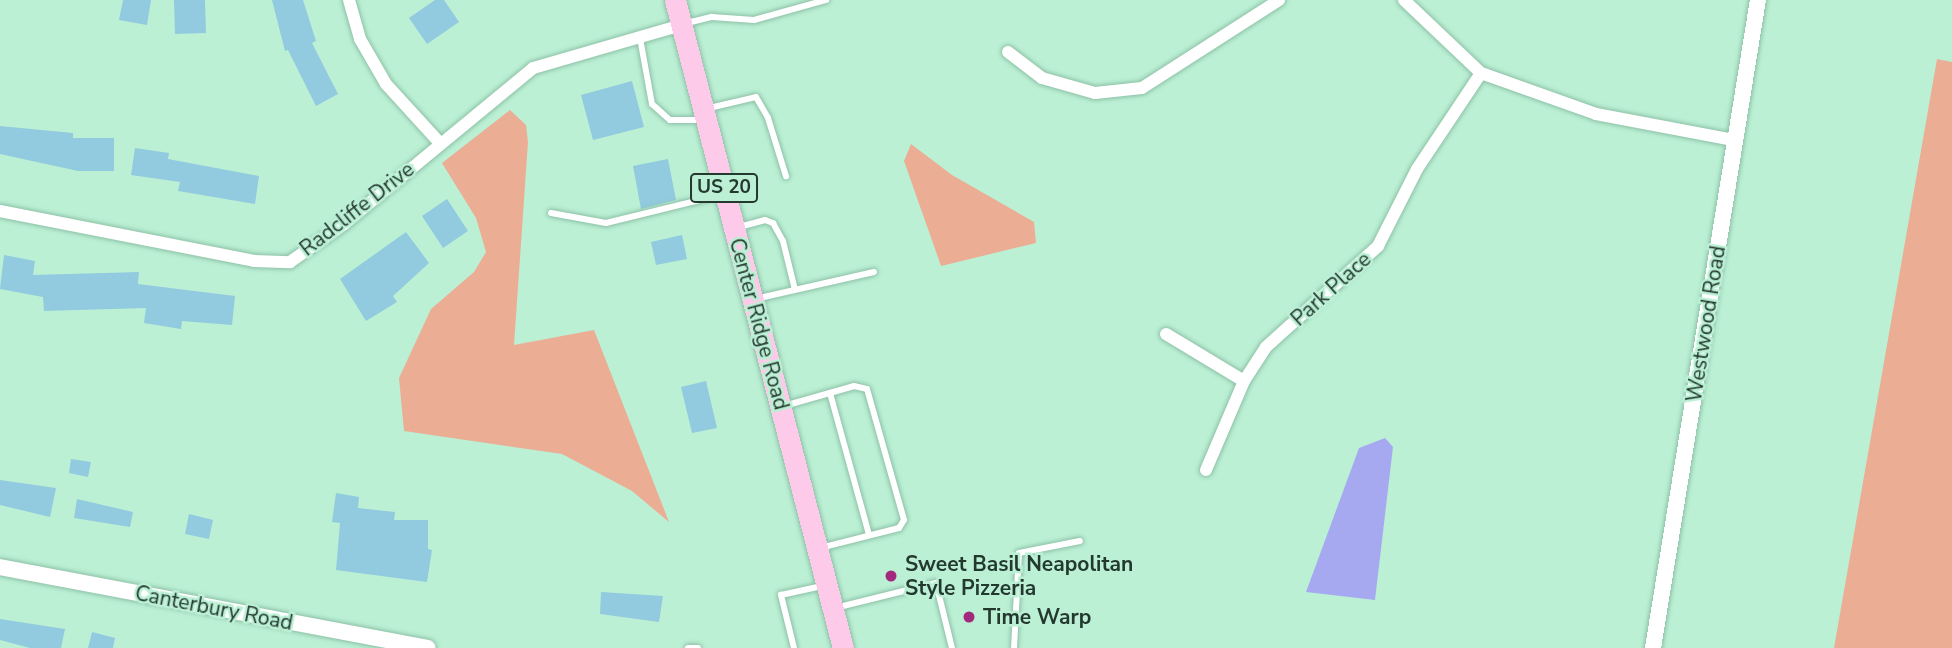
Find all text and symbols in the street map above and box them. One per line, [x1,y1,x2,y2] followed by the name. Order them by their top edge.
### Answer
[295,157,419,261] street label: Radcliffe Drive
[689,172,759,204] road number: US 20
[724,235,794,413] street label: Center Ridge Road
[1681,244,1731,404] street label: Westwood Road
[1286,247,1376,331] street label: Park Place
[905,551,1133,601] place label: Sweet Basil Neapolitan Style Pizzeria
[883,568,899,584] marker: Sweet Basil Neapolitan Style Pizzeria
[133,580,295,636] street label: Canterbury Road
[983,604,1091,630] place label: Time Warp
[961,609,977,625] marker: Time Warp

